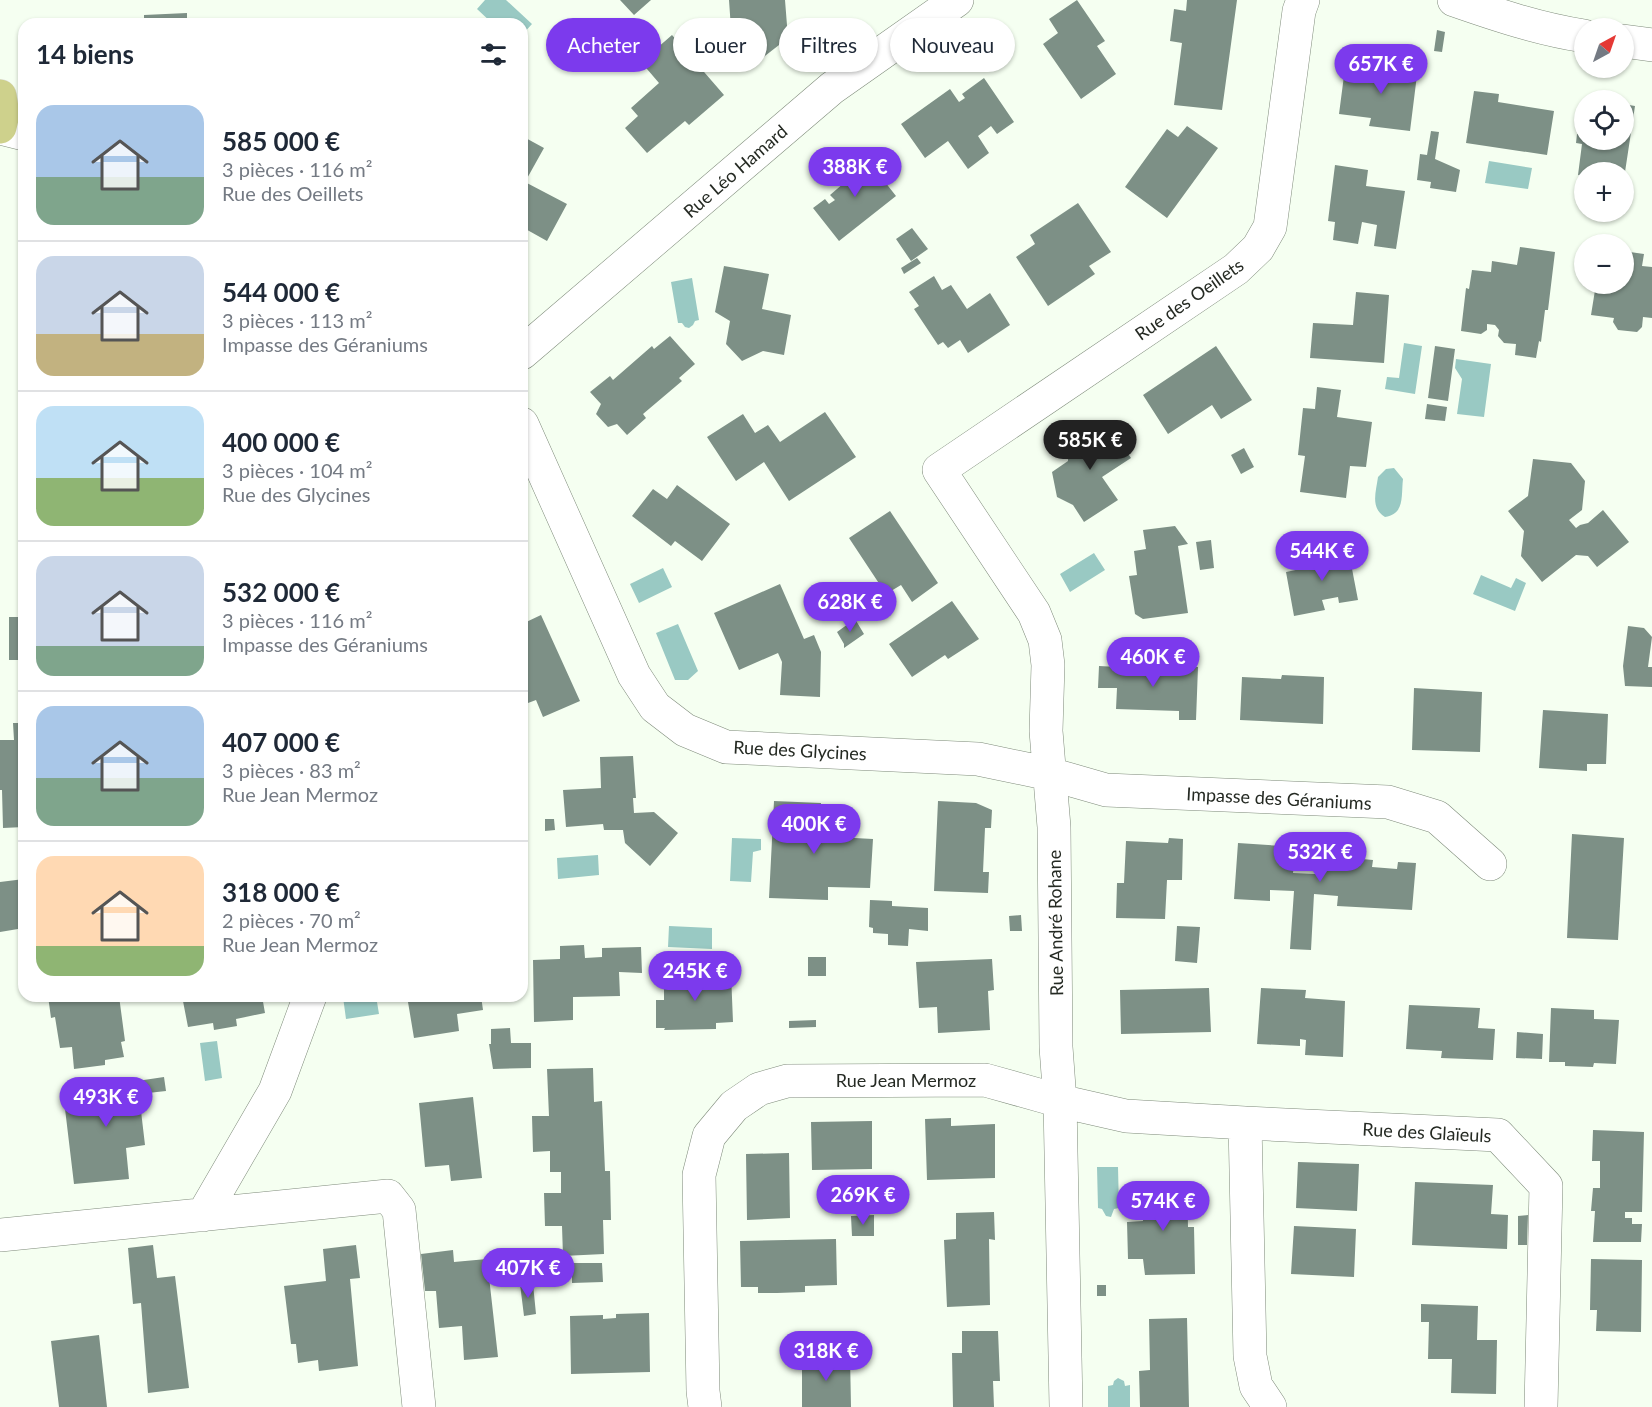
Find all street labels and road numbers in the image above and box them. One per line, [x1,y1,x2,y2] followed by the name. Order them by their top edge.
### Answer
[679,120,791,222] street label: Rue Léo Hamard
[1131,253,1248,345] street label: Rue des Oeillets
[733,736,868,764] street label: Rue des Glycines
[1186,782,1372,814] street label: Impasse des Géraniums
[1043,850,1067,996] street label: Rue André Rohane
[836,1069,976,1091] street label: Rue Jean Mermoz
[1362,1118,1492,1146] street label: Rue des Glaïeuls

